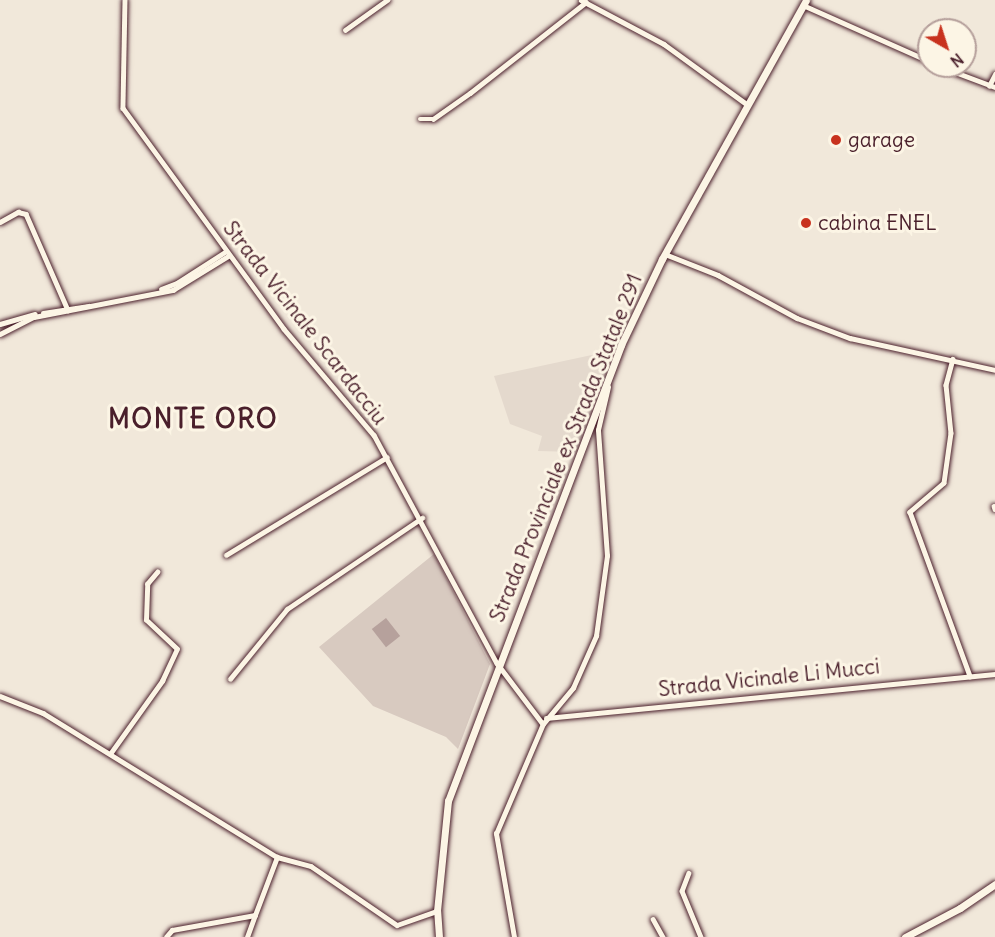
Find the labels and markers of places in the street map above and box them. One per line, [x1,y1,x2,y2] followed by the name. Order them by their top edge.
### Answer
[848,127,915,153] place label: garage
[829,133,843,147] marker: garage
[818,210,937,236] place label: cabina ENEL
[799,216,813,230] marker: cabina ENEL

